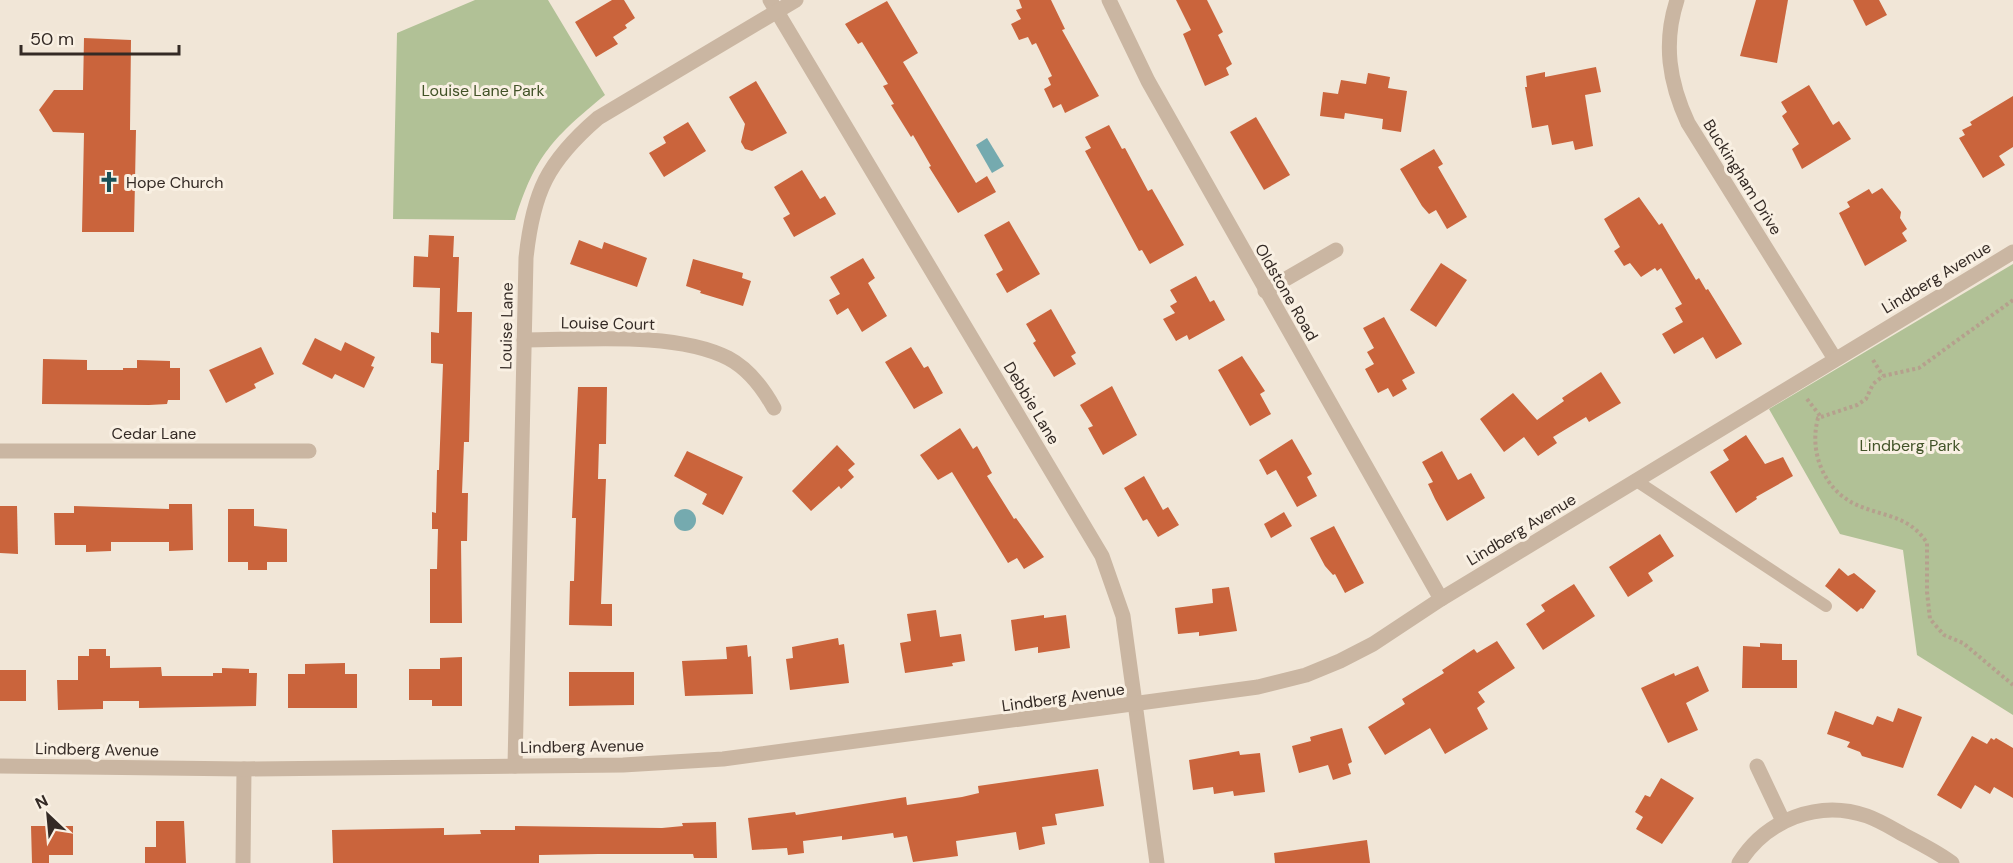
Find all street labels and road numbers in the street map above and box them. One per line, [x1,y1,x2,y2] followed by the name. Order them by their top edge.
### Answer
[1699,116,1787,239] street label: Buckingham Drive
[1878,237,1995,318] street label: Lindberg Avenue
[1250,240,1323,345] street label: Oldstone Road
[495,282,518,370] street label: Louise Lane
[561,312,655,335] street label: Louise Court
[999,358,1064,448] street label: Debbie Lane
[112,423,196,444] street label: Cedar Lane
[1463,489,1580,570] street label: Lindberg Avenue
[1000,678,1126,717] street label: Lindberg Avenue
[520,735,644,758] street label: Lindberg Avenue
[35,738,159,761] street label: Lindberg Avenue

